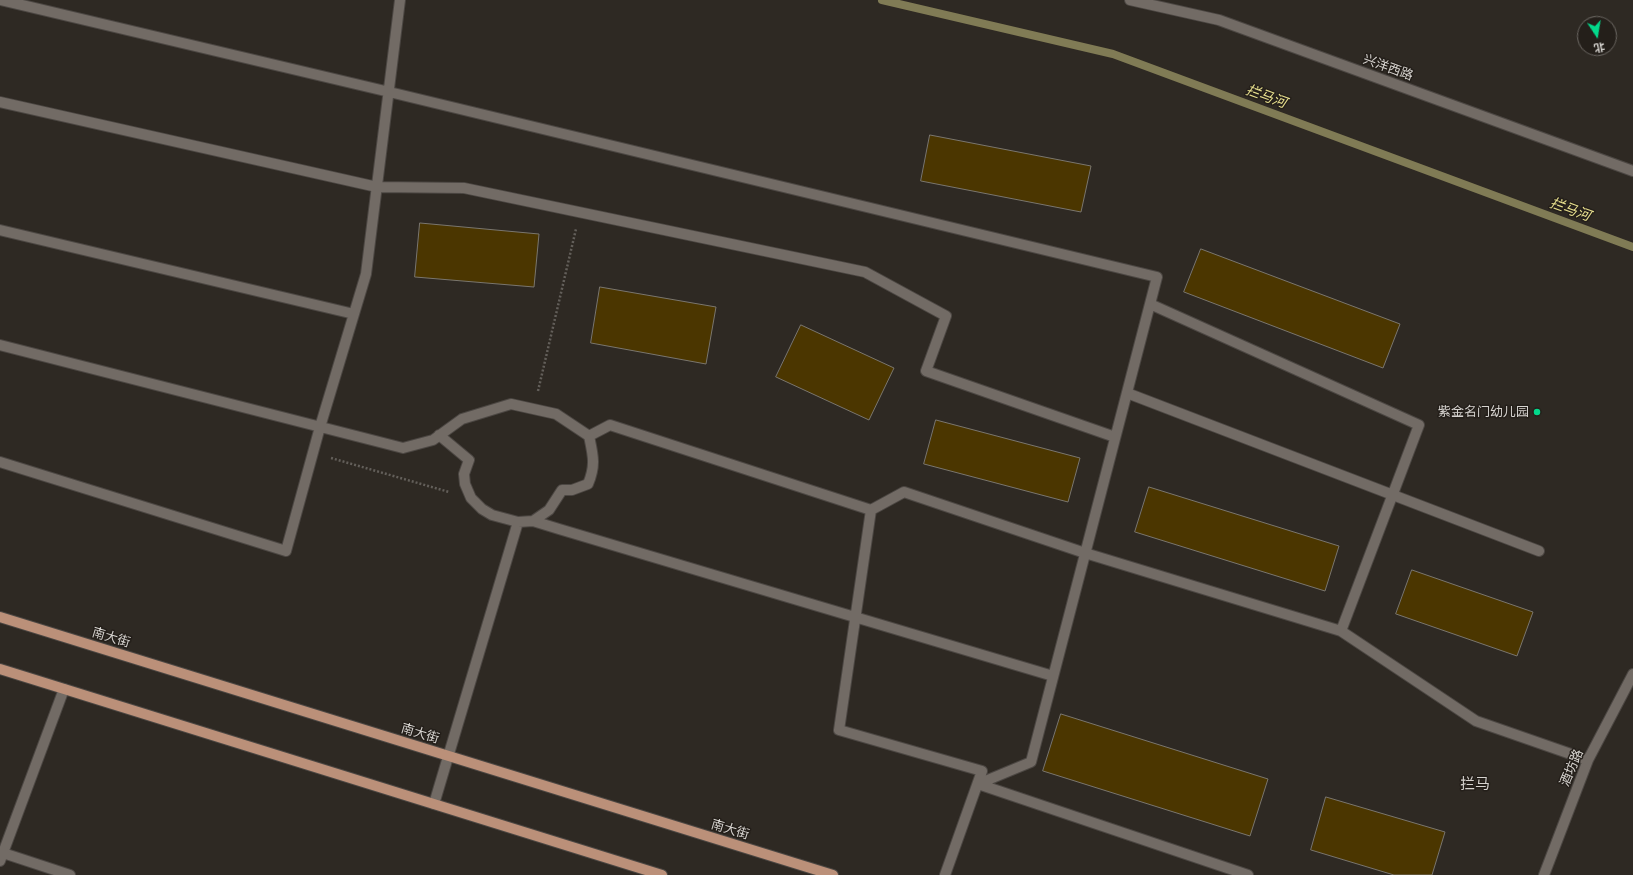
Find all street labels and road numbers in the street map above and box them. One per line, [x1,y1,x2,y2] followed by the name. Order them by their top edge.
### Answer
[1361,52,1415,84] street label: 兴洋西路
[90,625,132,651] street label: 南大街
[399,721,441,747] street label: 南大街
[1557,747,1587,789] street label: 酒坊路
[709,817,751,843] street label: 南大街

